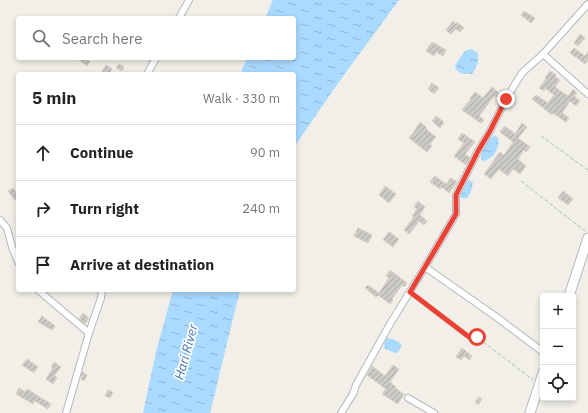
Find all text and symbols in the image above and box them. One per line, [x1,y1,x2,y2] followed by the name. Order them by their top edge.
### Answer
[16,16,296,60] search box
[30,27,52,49] icon: search
[62,29,142,48] text: Search here
[32,87,76,109] text: 5 min
[203,90,280,107] text: Walk · 330 m
[497,90,515,108] route end
[32,142,54,164] icon: ahead
[70,143,134,162] text: Continue
[250,144,280,161] text: 90 m
[32,198,54,220] icon: right
[70,199,139,218] text: Turn right
[242,200,280,217] text: 240 m
[32,254,54,276] icon: arrive
[70,255,214,274] text: Arrive at destination
[540,293,576,401] map controls
[540,293,576,329] button: +
[170,321,202,382] water label: Hari River
[468,328,486,346] route start
[540,329,576,365] button: −
[540,365,576,401] button: locate

